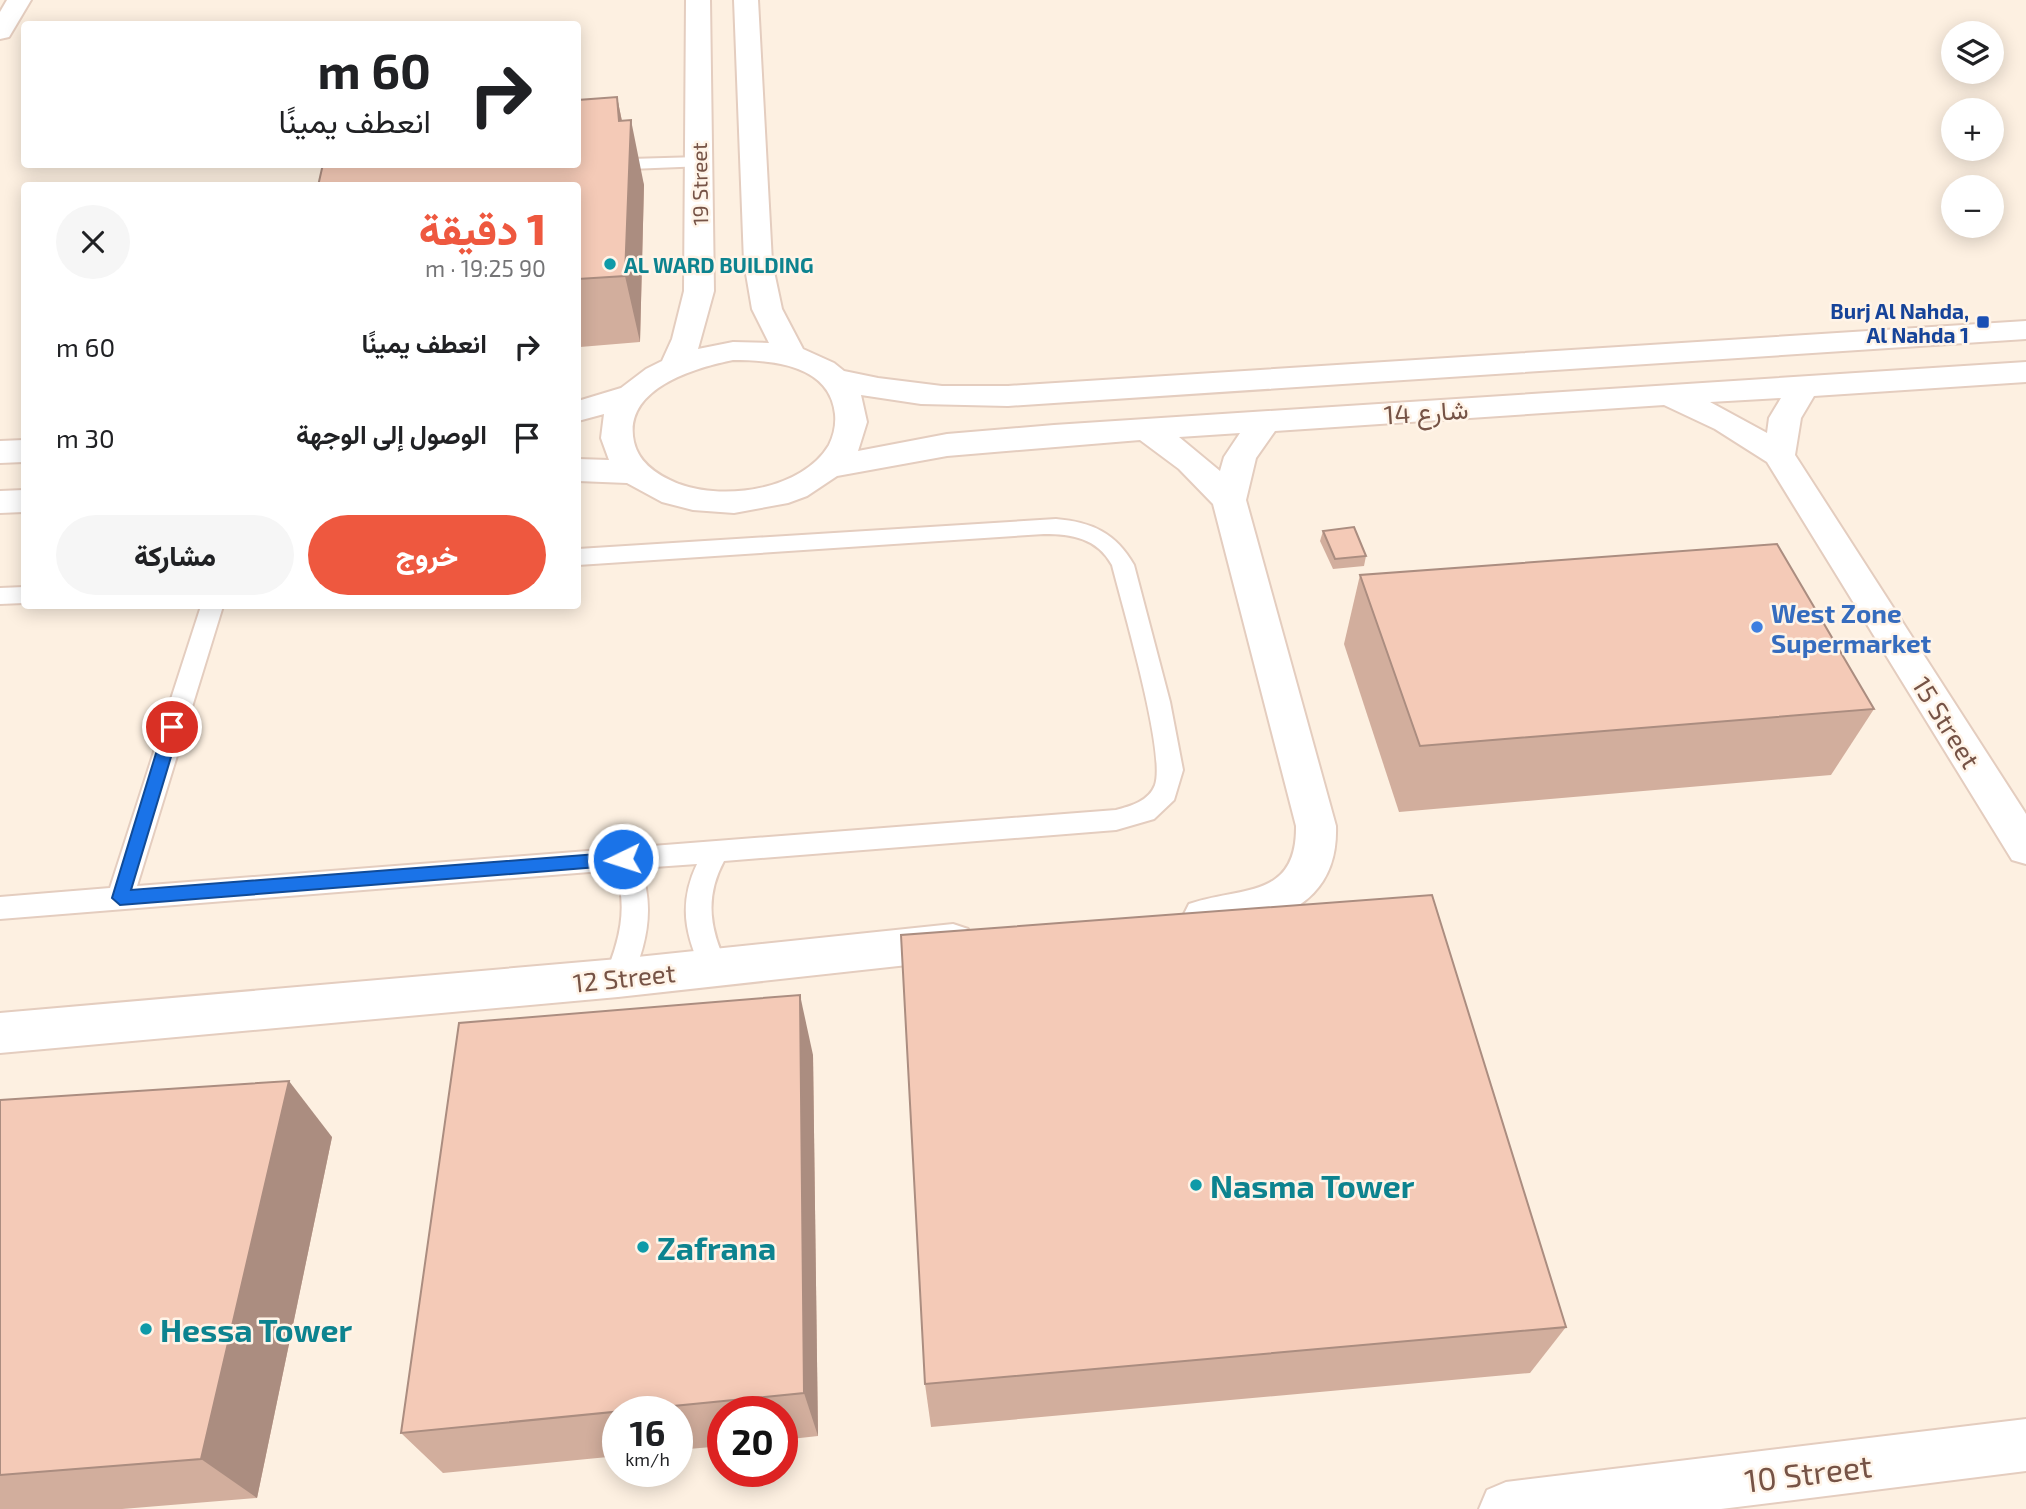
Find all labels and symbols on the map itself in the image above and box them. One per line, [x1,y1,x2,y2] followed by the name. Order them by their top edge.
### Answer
[686,142,712,226] street label: 19 Street
[624,252,814,277] place label: AL WARD BUILDING
[602,256,618,272] marker: AL WARD BUILDING
[1830,298,1969,347] place label: Burj Al Nahda, Al Nahda 1
[1975,314,1991,330] marker: Burj Al Nahda, Al Nahda 1
[1383,393,1469,433] street label: شارع 14
[1771,597,1932,658] place label: West Zone Supermarket
[1749,619,1765,635] marker: West Zone Supermarket
[1907,670,1987,774] street label: 15 Street
[142,697,202,757] pin
[586,822,660,896] position arrow
[571,956,677,998] street label: 12 Street
[1210,1166,1415,1204] place label: Nasma Tower
[1188,1177,1204,1193] marker: Nasma Tower
[657,1228,776,1266] place label: Zafrana
[635,1239,651,1255] marker: Zafrana
[160,1310,352,1348] place label: Hessa Tower
[138,1321,154,1337] marker: Hessa Tower
[707,1396,798,1487] speed limit sign: 20
[1742,1445,1874,1499] street label: 10 Street

